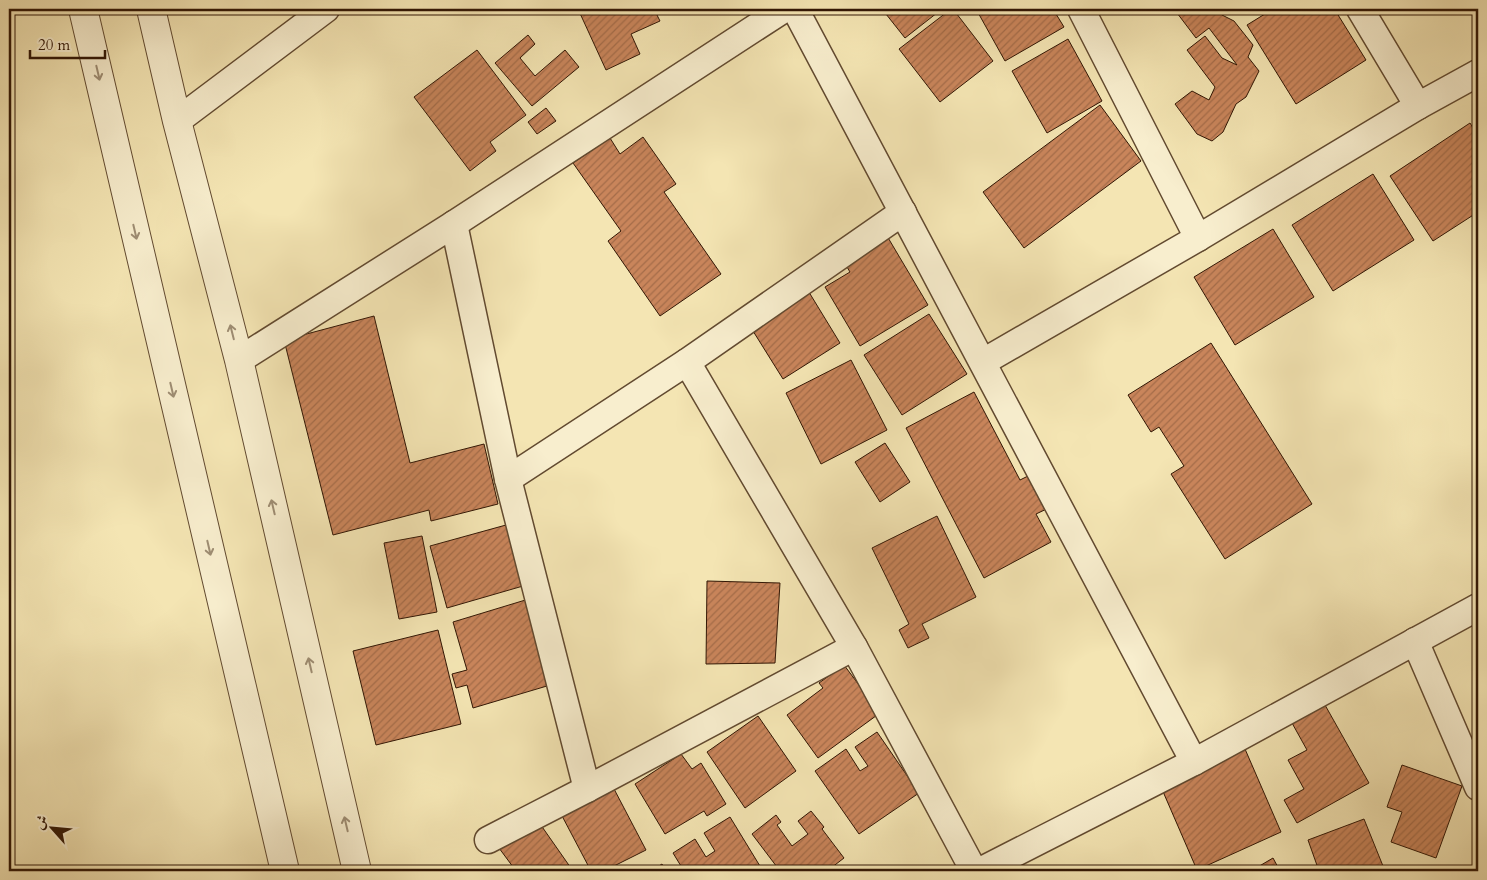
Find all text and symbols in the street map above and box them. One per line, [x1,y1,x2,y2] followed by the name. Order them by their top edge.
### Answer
[30,28,105,60] scale bar
[38,35,70,55] text: 20 m
[94,65,103,81] one-way arrow
[131,223,140,239] one-way arrow
[227,324,236,340] one-way arrow
[168,381,177,397] one-way arrow
[268,500,277,516] one-way arrow
[205,540,214,556] one-way arrow
[305,658,314,674] one-way arrow
[28,802,78,852] north arrow
[29,812,53,833] text: ش
[341,816,350,832] one-way arrow

